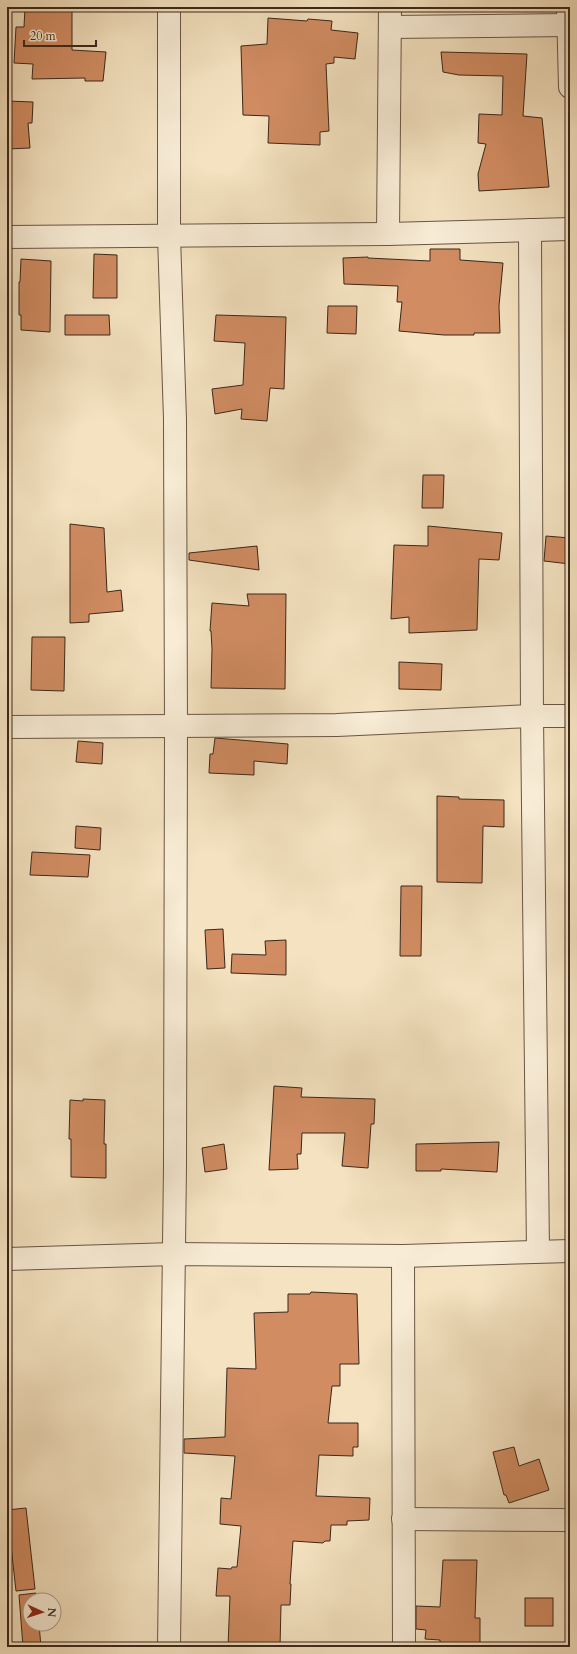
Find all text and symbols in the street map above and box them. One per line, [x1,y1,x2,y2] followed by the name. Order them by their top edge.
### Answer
[24,22,96,48] scale bar
[30,28,57,44] text: 20 m
[22,1592,62,1632] north arrow
[44,1607,59,1618] text: N

